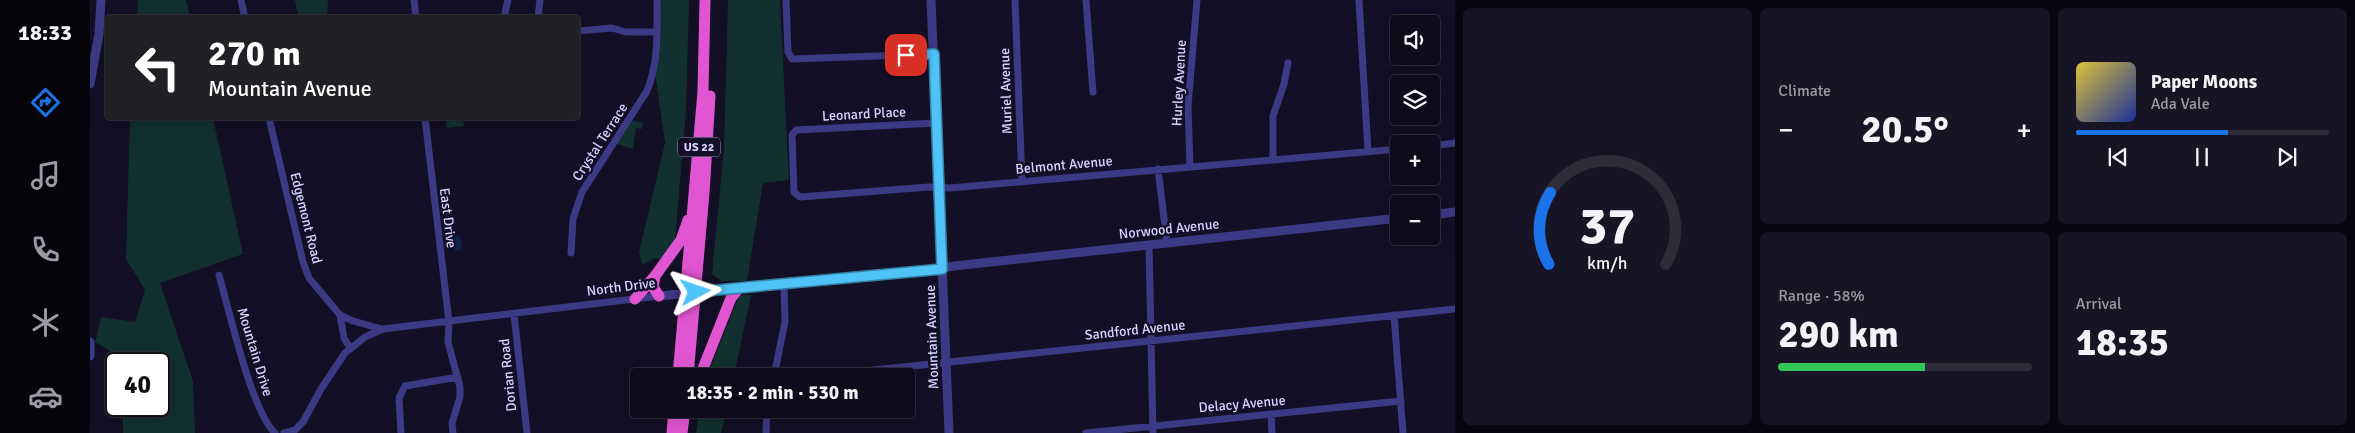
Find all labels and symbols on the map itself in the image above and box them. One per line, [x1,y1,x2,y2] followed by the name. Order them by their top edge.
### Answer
[885,34,927,76] pin
[1168,39,1190,127] street label: Hurley Avenue
[996,48,1016,134] street label: Muriel Avenue
[569,100,631,184] street label: Crystal Terrace
[822,103,906,125] street label: Leonard Place
[678,138,720,156] road number: US 22
[1015,152,1113,178] street label: Belmont Avenue
[286,171,326,265] street label: Edgemont Road
[436,187,460,249] street label: East Drive
[1118,215,1220,243] street label: Norwood Avenue
[669,265,721,317] position arrow
[586,274,656,300] street label: North Drive
[922,285,942,389] street label: Mountain Avenue
[233,306,277,398] street label: Mountain Drive
[1084,316,1186,344] street label: Sandford Avenue
[496,338,520,412] street label: Dorian Road
[105,352,170,417] speed limit sign: 40
[1198,392,1286,416] street label: Delacy Avenue

